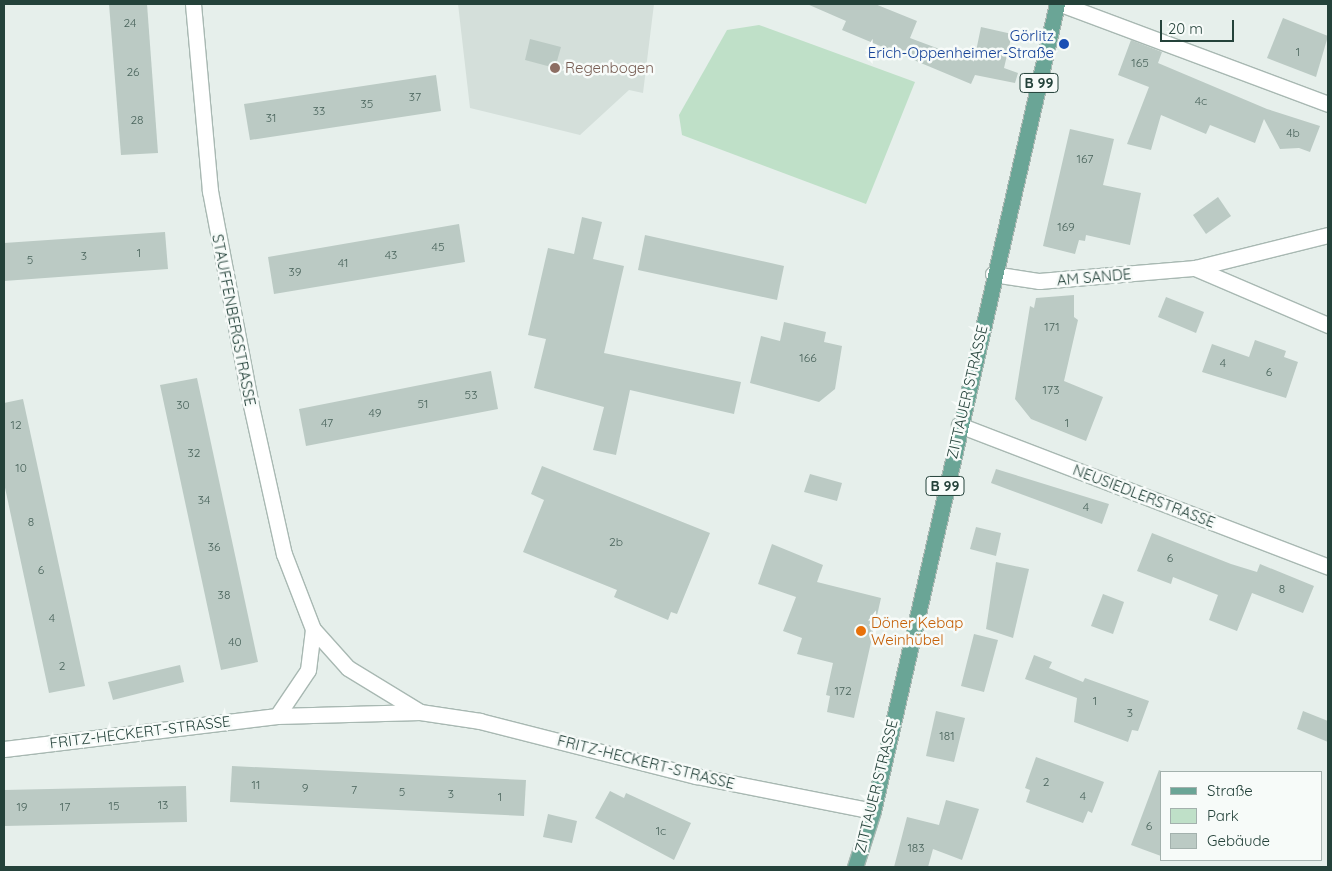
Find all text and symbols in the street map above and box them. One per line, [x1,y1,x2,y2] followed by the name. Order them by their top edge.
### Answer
[1162,10,1236,42] scale bar
[124,16,136,30] house number: 24
[1168,19,1203,38] text: 20 m
[868,26,1054,61] place label: Görlitz Erich-Oppenheimer-Straße
[1058,38,1070,50] marker: Görlitz Erich-Oppenheimer-Straße
[1296,45,1300,59] house number: 1
[1131,56,1149,70] house number: 165
[565,59,654,77] place label: Regenbogen
[549,62,561,74] marker: Regenbogen
[126,65,140,79] house number: 26
[1019,72,1059,95] road number: B 99
[409,90,421,104] house number: 37
[1195,94,1207,108] house number: 4c
[361,97,373,111] house number: 35
[313,104,325,118] house number: 33
[266,111,276,125] house number: 31
[130,113,144,127] house number: 28
[1286,126,1300,140] house number: 4b
[1076,152,1094,166] house number: 167
[1057,220,1075,234] house number: 169
[209,233,259,407] street label: STAUFFENBERGSTRASSE
[432,240,444,254] house number: 45
[137,246,141,260] house number: 1
[385,248,397,262] house number: 43
[81,249,87,263] house number: 3
[27,253,33,267] house number: 5
[338,256,348,270] house number: 41
[289,265,301,279] house number: 39
[1056,265,1132,289] street label: AM SANDE
[1044,320,1060,334] house number: 171
[943,323,991,461] street label: ZITTAUER STRASSE
[799,351,817,365] house number: 166
[1220,356,1226,370] house number: 4
[1266,365,1272,379] house number: 6
[1043,383,1059,397] house number: 173
[465,388,477,402] house number: 53
[418,397,428,411] house number: 51
[176,398,190,412] house number: 30
[369,406,381,420] house number: 49
[321,416,333,430] house number: 47
[1065,416,1069,430] house number: 1
[10,418,22,432] house number: 12
[188,446,200,460] house number: 32
[15,461,27,475] house number: 10
[1070,461,1218,531] street label: NEUSIEDLERSTRASSE
[925,474,965,498] road number: B 99
[198,493,210,507] house number: 34
[1083,500,1089,514] house number: 4
[28,515,34,529] house number: 8
[609,535,623,549] house number: 2b
[208,540,220,554] house number: 36
[1167,551,1173,565] house number: 6
[38,563,44,577] house number: 6
[1279,582,1285,596] house number: 8
[218,588,230,602] house number: 38
[49,611,55,625] house number: 4
[871,613,963,648] place label: Döner Kebap Weinhübel
[855,625,867,637] marker: Döner Kebap Weinhübel
[228,635,242,649] house number: 40
[59,659,65,673] house number: 2
[834,684,852,698] house number: 172
[1093,694,1097,708] house number: 1
[1127,706,1133,720] house number: 3
[49,712,231,752] street label: FRITZ-HECKERT-STRASSE
[851,717,901,855] street label: ZITTAUER STRASSE
[939,729,955,743] house number: 181
[556,731,736,793] street label: FRITZ-HECKERT-STRASSE
[1160,771,1322,861] legend
[1043,775,1049,789] house number: 2
[252,778,260,792] house number: 11
[302,781,308,795] house number: 9
[1207,781,1253,800] text: Straße
[351,783,357,797] house number: 7
[399,785,405,799] house number: 5
[448,787,454,801] house number: 3
[1080,789,1086,803] house number: 4
[498,790,502,804] house number: 1
[158,798,168,812] house number: 13
[109,799,119,813] house number: 15
[16,800,28,814] house number: 19
[60,800,70,814] house number: 17
[1207,806,1239,825] text: Park
[1146,819,1152,833] house number: 6
[656,824,666,838] house number: 1c
[1207,831,1270,850] text: Gebäude
[907,841,925,855] house number: 183

